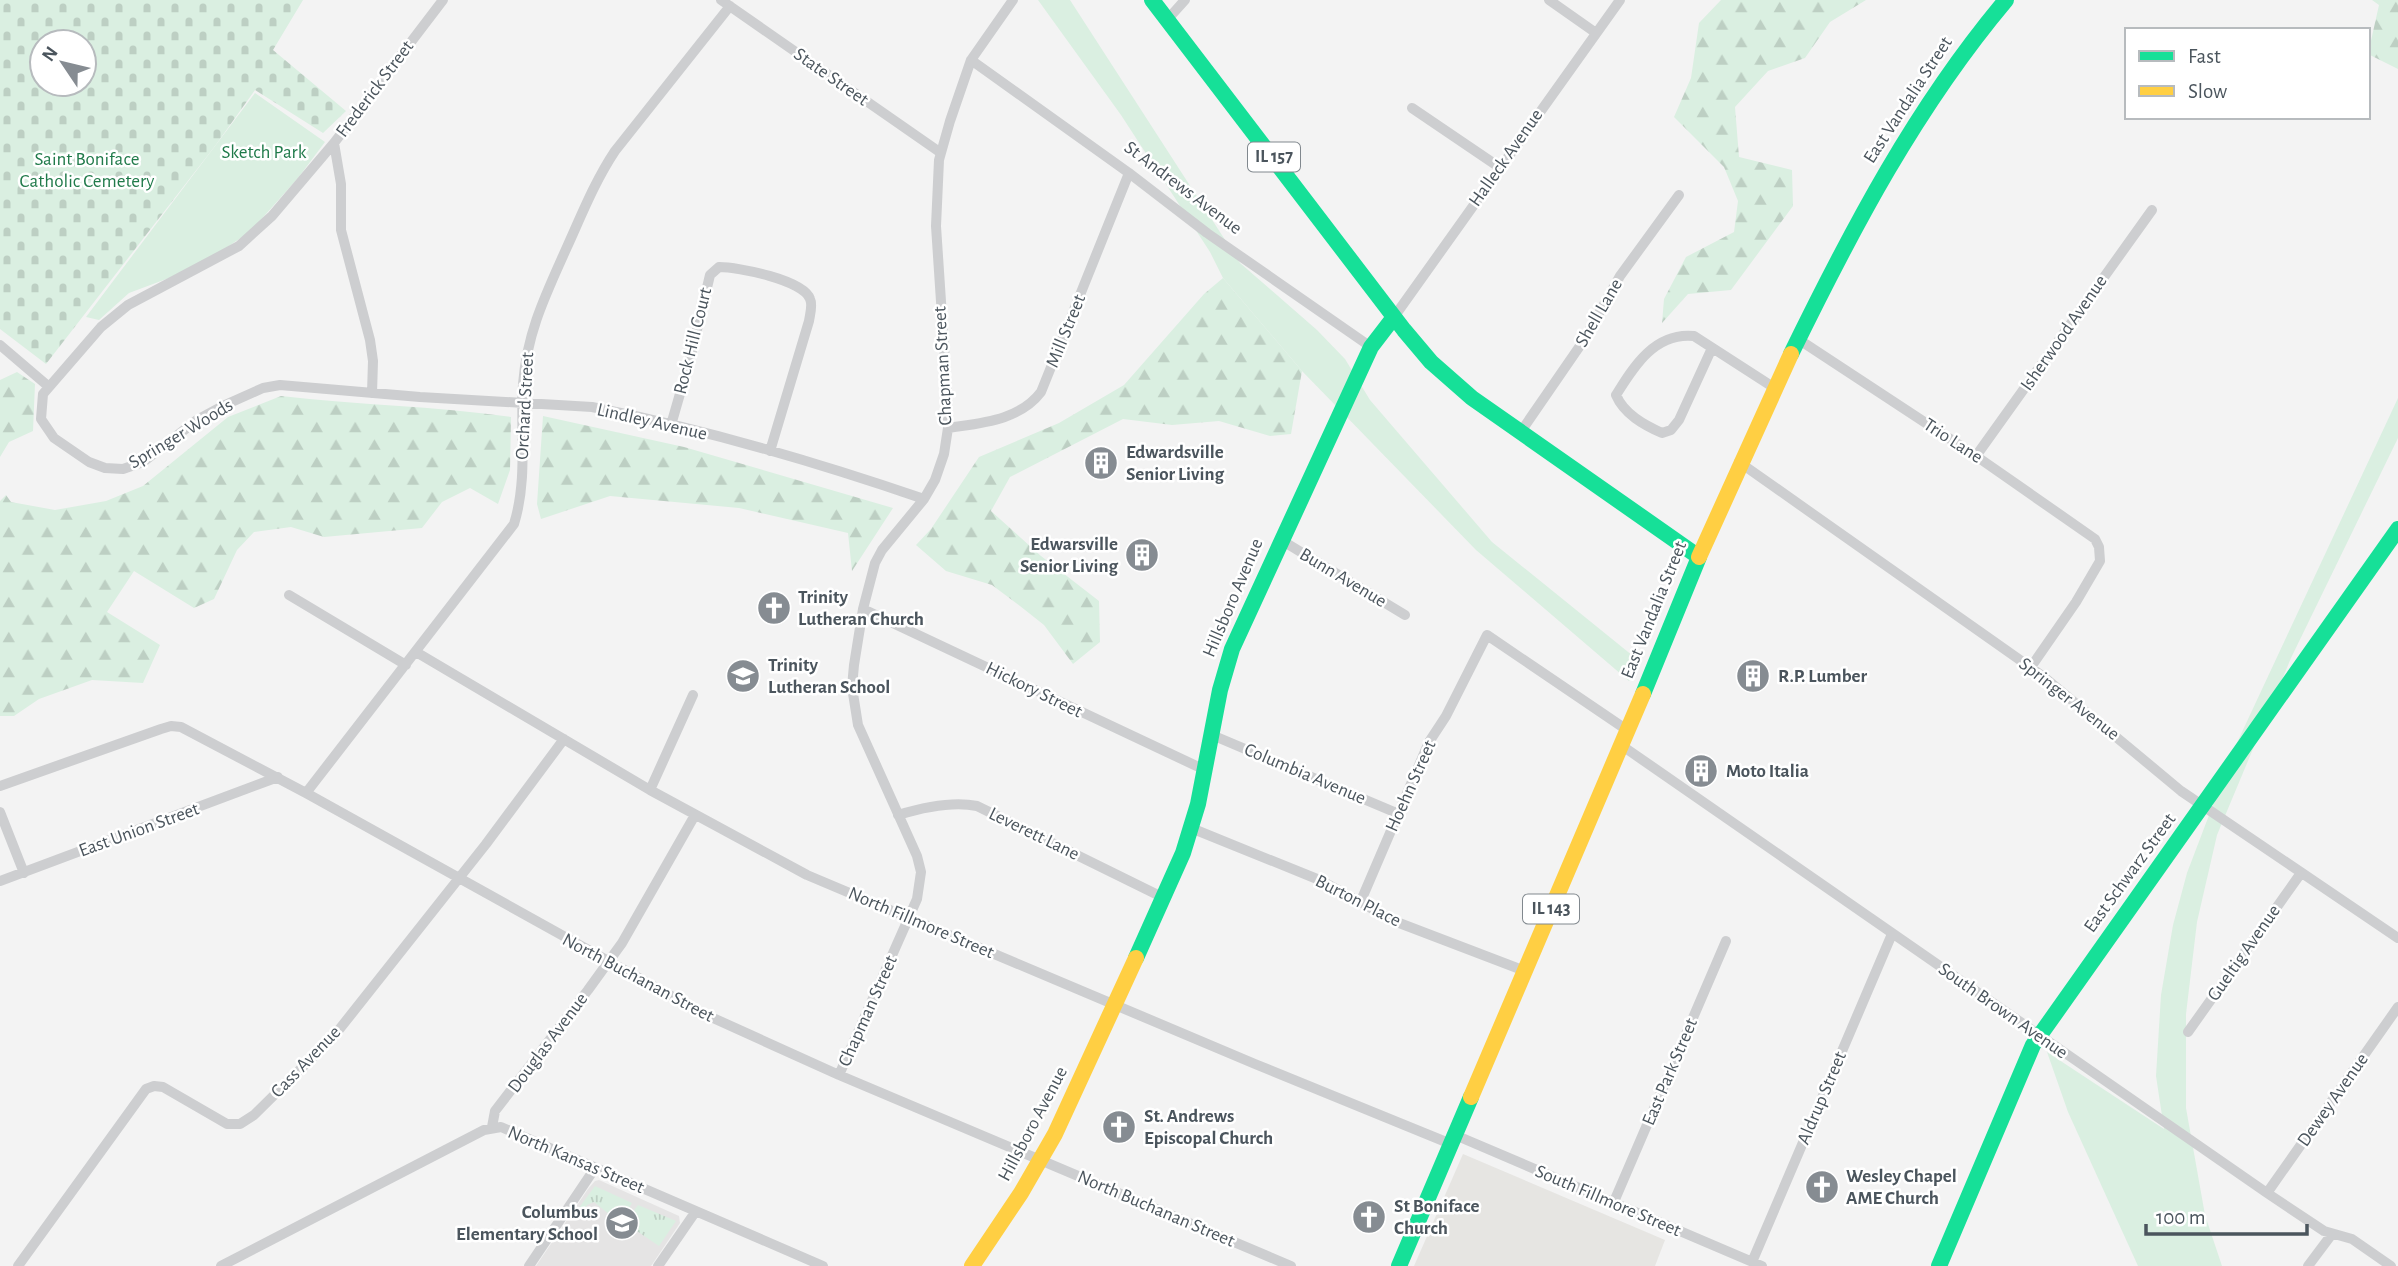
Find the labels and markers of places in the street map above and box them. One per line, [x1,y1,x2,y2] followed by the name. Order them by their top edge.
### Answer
[1126,443,1225,484] place label: Edwardsville Senior Living
[1082,444,1120,482] building icon: Edwardsville Senior Living
[1020,535,1118,576] place label: Edwarsville Senior Living
[1123,536,1161,574] building icon: Edwarsville Senior Living
[798,588,924,629] place label: Trinity Lutheran Church
[755,589,793,627] church icon: Trinity Lutheran Church
[768,656,890,697] place label: Trinity Lutheran School
[724,657,762,695] school or university icon: Trinity Lutheran School
[1734,657,1772,695] building icon: R.P. Lumber
[1778,667,1868,686] place label: R.P. Lumber
[1682,752,1720,790] building icon: Moto Italia
[1726,762,1809,781] place label: Moto Italia
[1144,1107,1273,1148] place label: St. Andrews Episcopal Church
[1100,1108,1138,1146] church icon: St. Andrews Episcopal Church
[1846,1167,1957,1208] place label: Wesley Chapel AME Church
[1803,1168,1841,1206] church icon: Wesley Chapel AME Church
[1394,1197,1480,1238] place label: St Boniface Church
[1350,1198,1388,1236] church icon: St Boniface Church
[456,1203,598,1244] place label: Columbus Elementary School
[603,1204,641,1242] school or university icon: Columbus Elementary School

